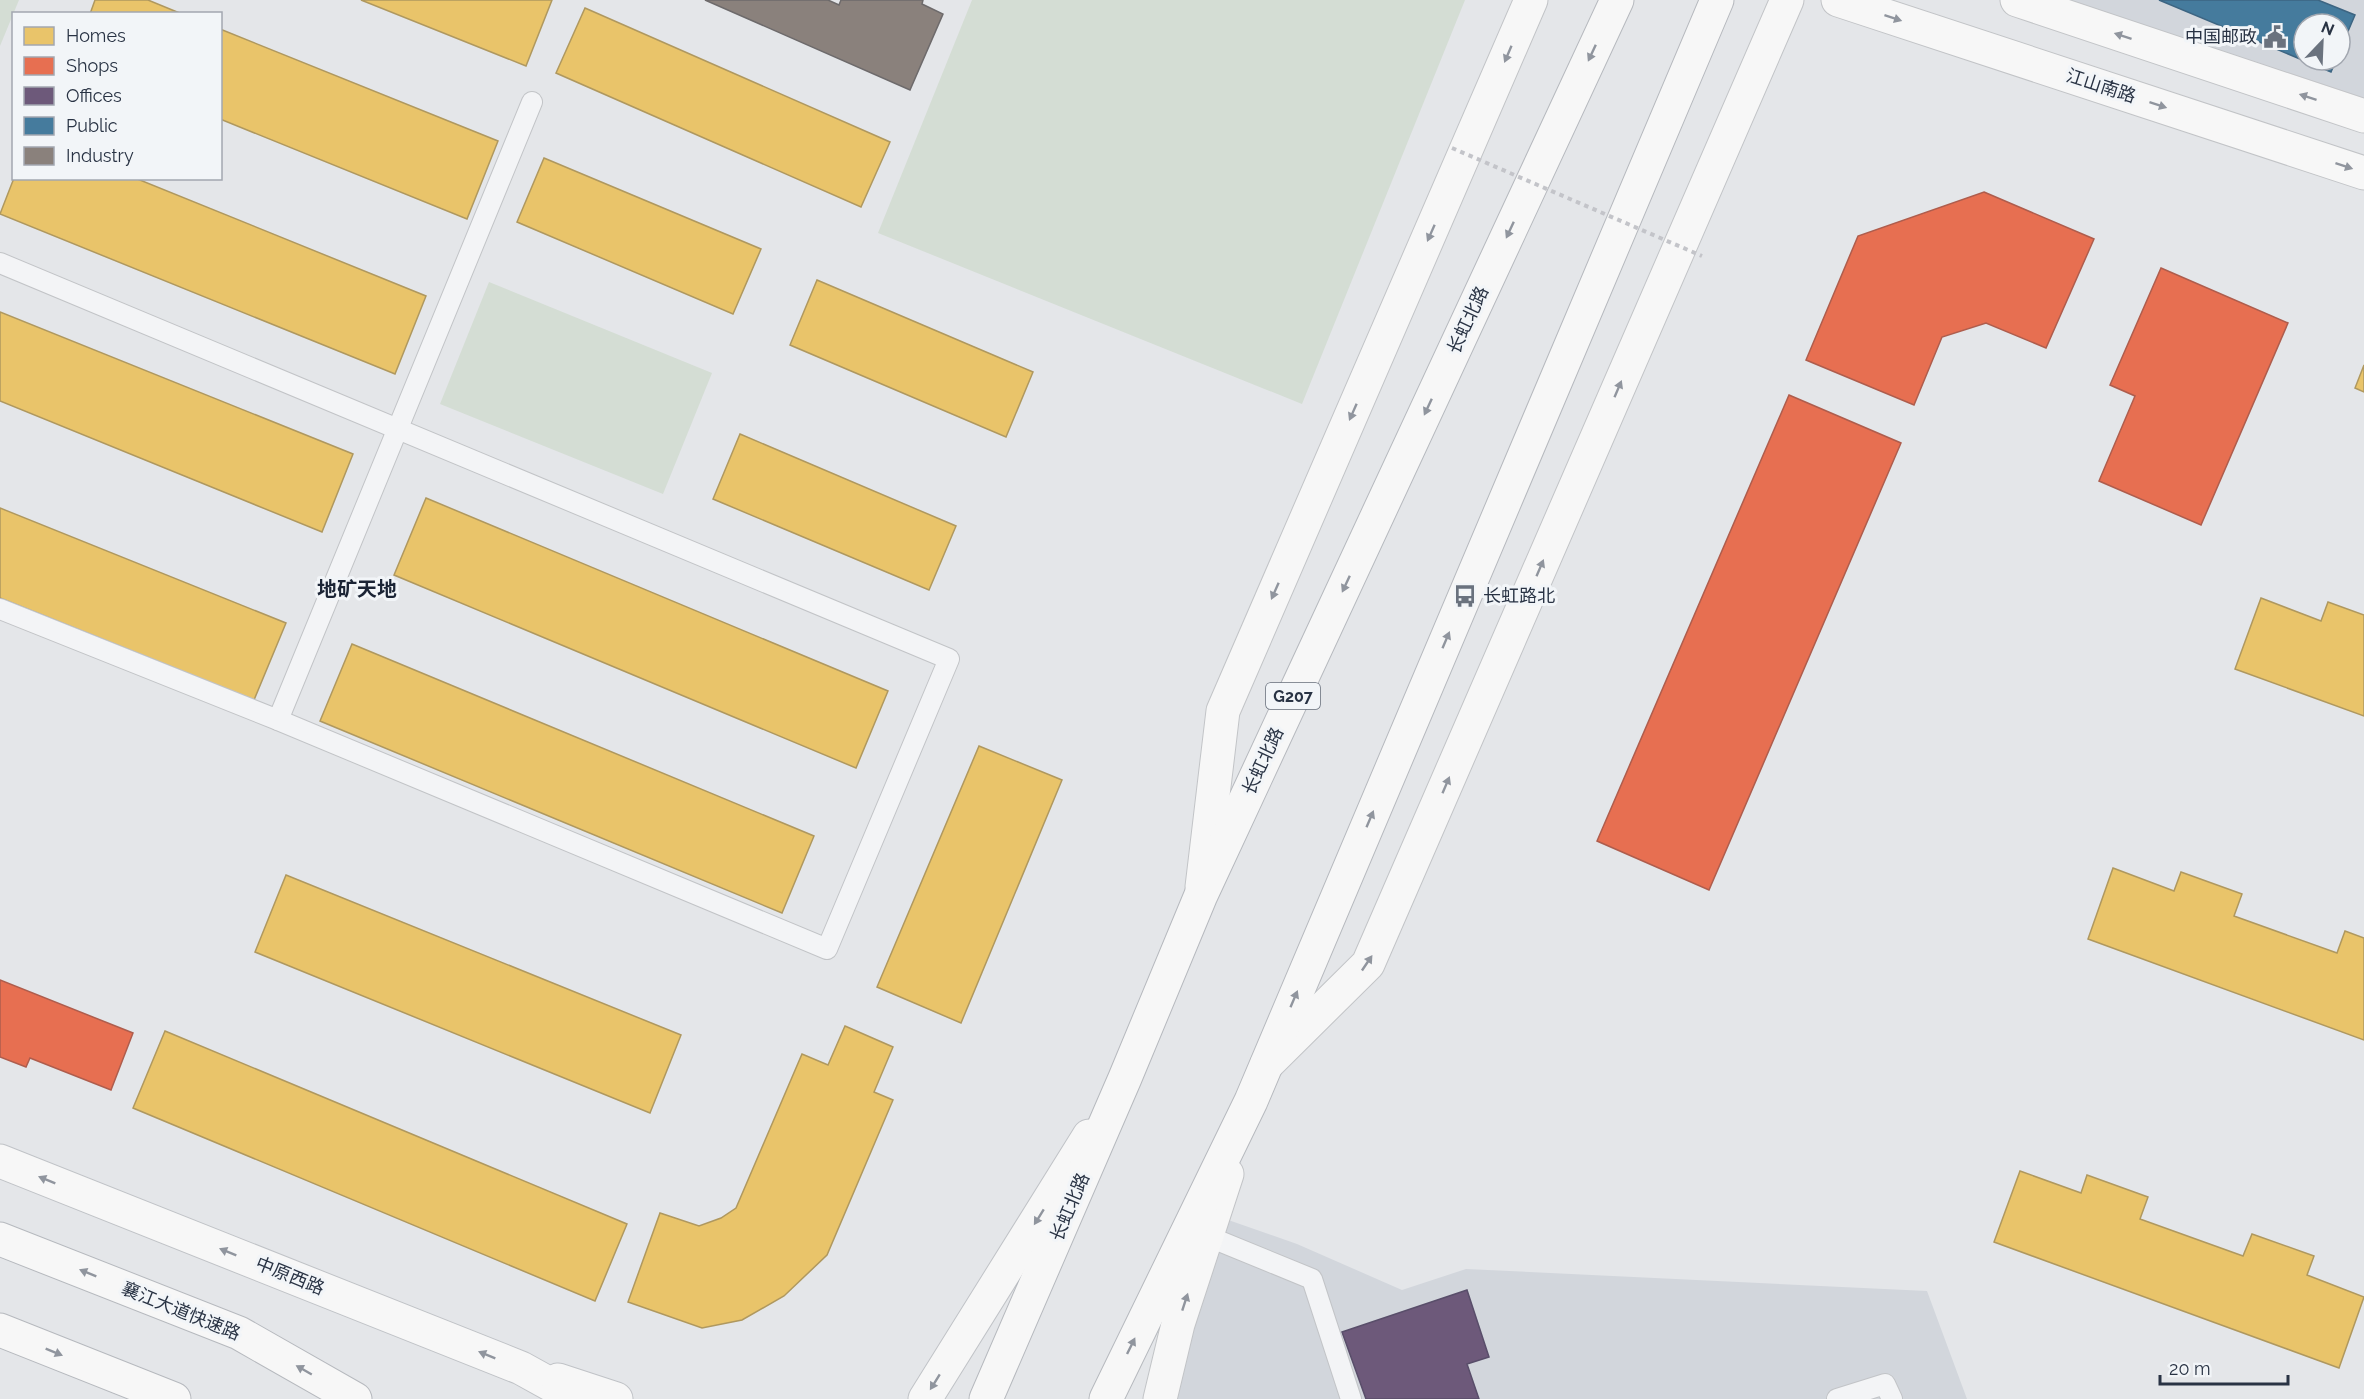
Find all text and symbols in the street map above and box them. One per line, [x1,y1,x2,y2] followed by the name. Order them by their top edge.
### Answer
[12,12,222,180] legend
[2292,12,2352,72] north arrow
[1884,14,1902,24] one-way arrow
[2318,18,2337,40] text: N
[2262,24,2288,50] public building icon: 中国邮政
[66,25,126,46] text: Homes
[2185,26,2257,47] place label: 中国邮政
[2114,30,2132,40] one-way arrow
[1503,45,1513,63] one-way arrow
[1588,45,1597,62] one-way arrow
[66,55,118,76] text: Shops
[2064,64,2139,107] street label: 江山南路
[66,85,122,106] text: Offices
[2299,92,2317,102] one-way arrow
[2149,101,2167,111] one-way arrow
[66,115,118,136] text: Public
[66,145,134,166] text: Industry
[2335,162,2353,172] one-way arrow
[1505,221,1515,239] one-way arrow
[1426,224,1435,242] one-way arrow
[1443,283,1492,357] street label: 长虹北路
[1614,380,1623,398] one-way arrow
[1423,398,1432,415] one-way arrow
[1348,403,1358,421] one-way arrow
[1535,558,1545,576] one-way arrow
[1341,575,1350,592] one-way arrow
[317,577,397,601] district label: 地矿天地
[1270,582,1280,600] one-way arrow
[1452,583,1478,609] bus stop icon: 长虹路北
[1483,585,1555,606] place label: 长虹路北
[1441,630,1451,648] one-way arrow
[1266,683,1320,709] road number: G207
[1238,724,1287,798] street label: 长虹北路
[1441,776,1451,794] one-way arrow
[1365,810,1375,828] one-way arrow
[1361,955,1373,971] one-way arrow
[1290,990,1299,1008] one-way arrow
[1046,1170,1093,1244] street label: 长虹北路
[38,1174,56,1184] one-way arrow
[1033,1209,1044,1225] one-way arrow
[219,1246,237,1256] one-way arrow
[253,1252,327,1299] street label: 中原西路
[79,1268,97,1278] one-way arrow
[119,1277,244,1344] street label: 襄江大道快速路
[1181,1293,1191,1311] one-way arrow
[1127,1338,1136,1355] one-way arrow
[46,1347,64,1357] one-way arrow
[2160,1348,2288,1386] scale bar
[478,1349,496,1359] one-way arrow
[2169,1358,2211,1379] text: 20 m
[295,1365,312,1375] one-way arrow
[930,1374,941,1390] one-way arrow

